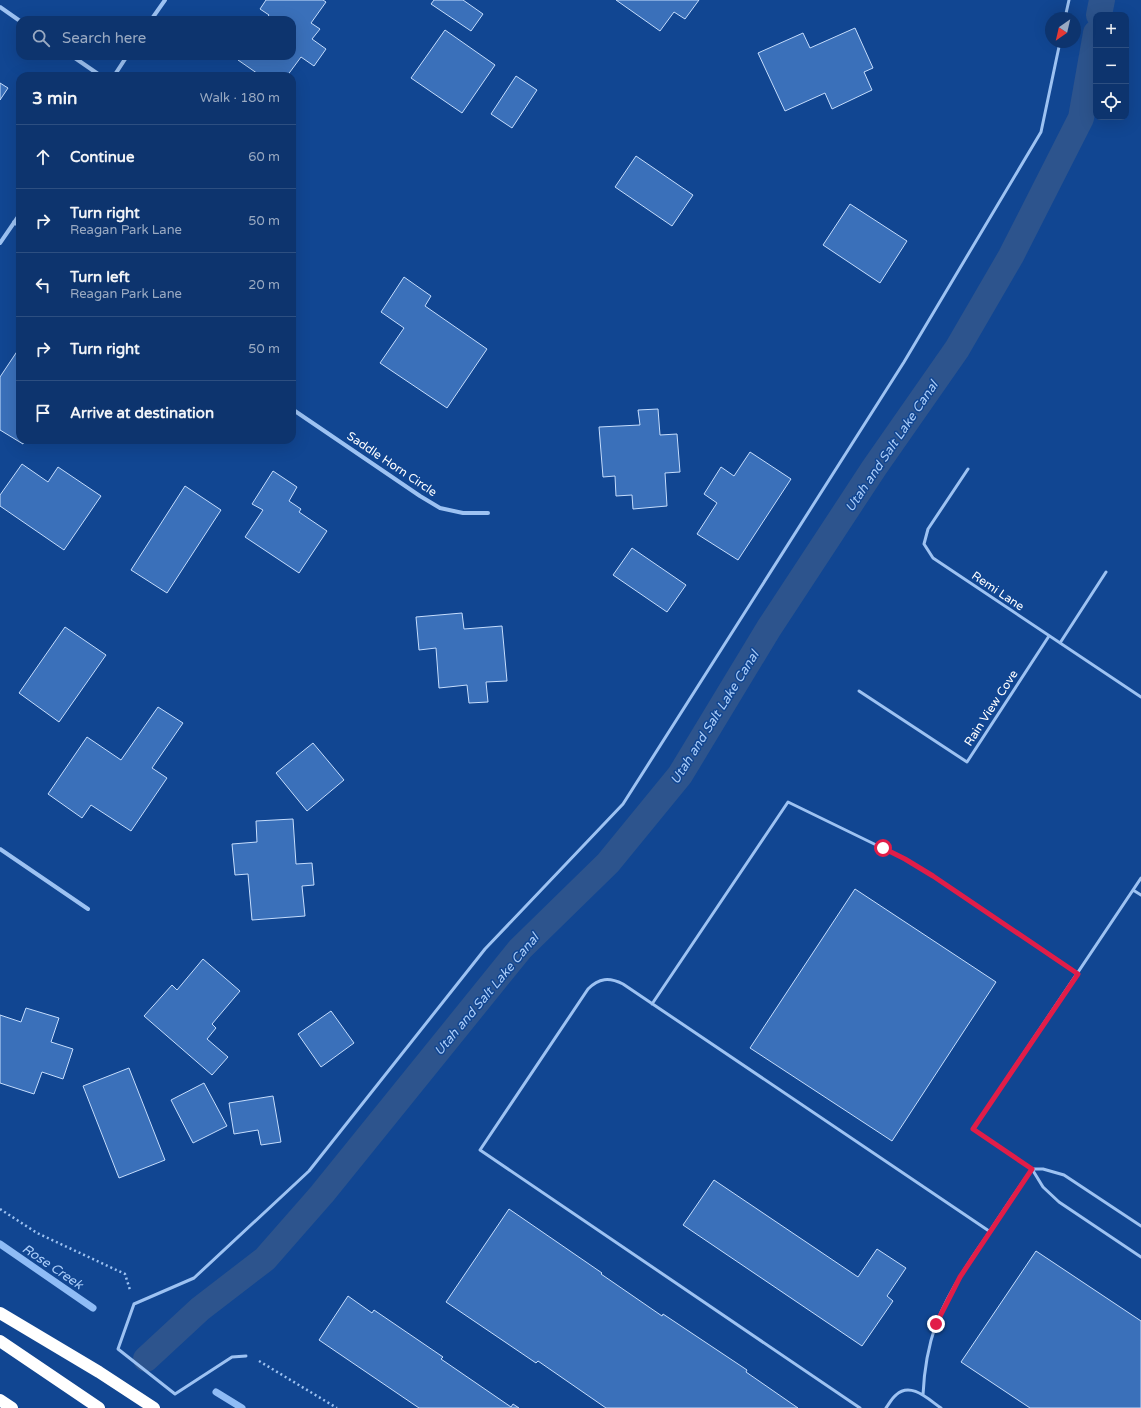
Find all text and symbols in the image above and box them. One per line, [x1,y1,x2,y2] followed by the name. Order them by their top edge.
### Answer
[1045,12,1081,48] north arrow
[1093,12,1129,120] map controls
[1093,12,1129,48] button: +
[16,16,296,60] search box
[30,27,52,49] icon: search
[62,29,146,47] text: Search here
[1093,48,1129,84] button: −
[1093,84,1129,120] button: locate
[32,88,77,109] text: 3 min
[200,90,280,106] text: Walk · 180 m
[32,146,54,168] icon: ahead
[70,148,134,166] text: Continue
[248,149,280,165] text: 60 m
[70,204,140,222] text: Turn right
[32,210,54,232] icon: right
[248,213,280,229] text: 50 m
[70,222,182,238] text: Reagan Park Lane
[70,268,130,286] text: Turn left
[32,274,54,296] icon: left
[248,277,280,293] text: 20 m
[70,286,182,302] text: Reagan Park Lane
[32,338,54,360] icon: right
[70,340,140,358] text: Turn right
[248,341,280,357] text: 50 m
[842,377,943,515] water label: Utah and Salt Lake Canal
[32,402,54,424] icon: arrive
[70,404,214,422] text: Arrive at destination
[344,429,440,499] street label: Saddle Horn Circle
[969,568,1027,614] street label: Remi Lane
[667,646,763,787] water label: Utah and Salt Lake Canal
[961,667,1021,749] street label: Rain View Cove
[874,839,892,857] route start
[431,929,544,1059] water label: Utah and Salt Lake Canal
[19,1241,87,1293] water label: Rose Creek
[927,1315,945,1333] route end

